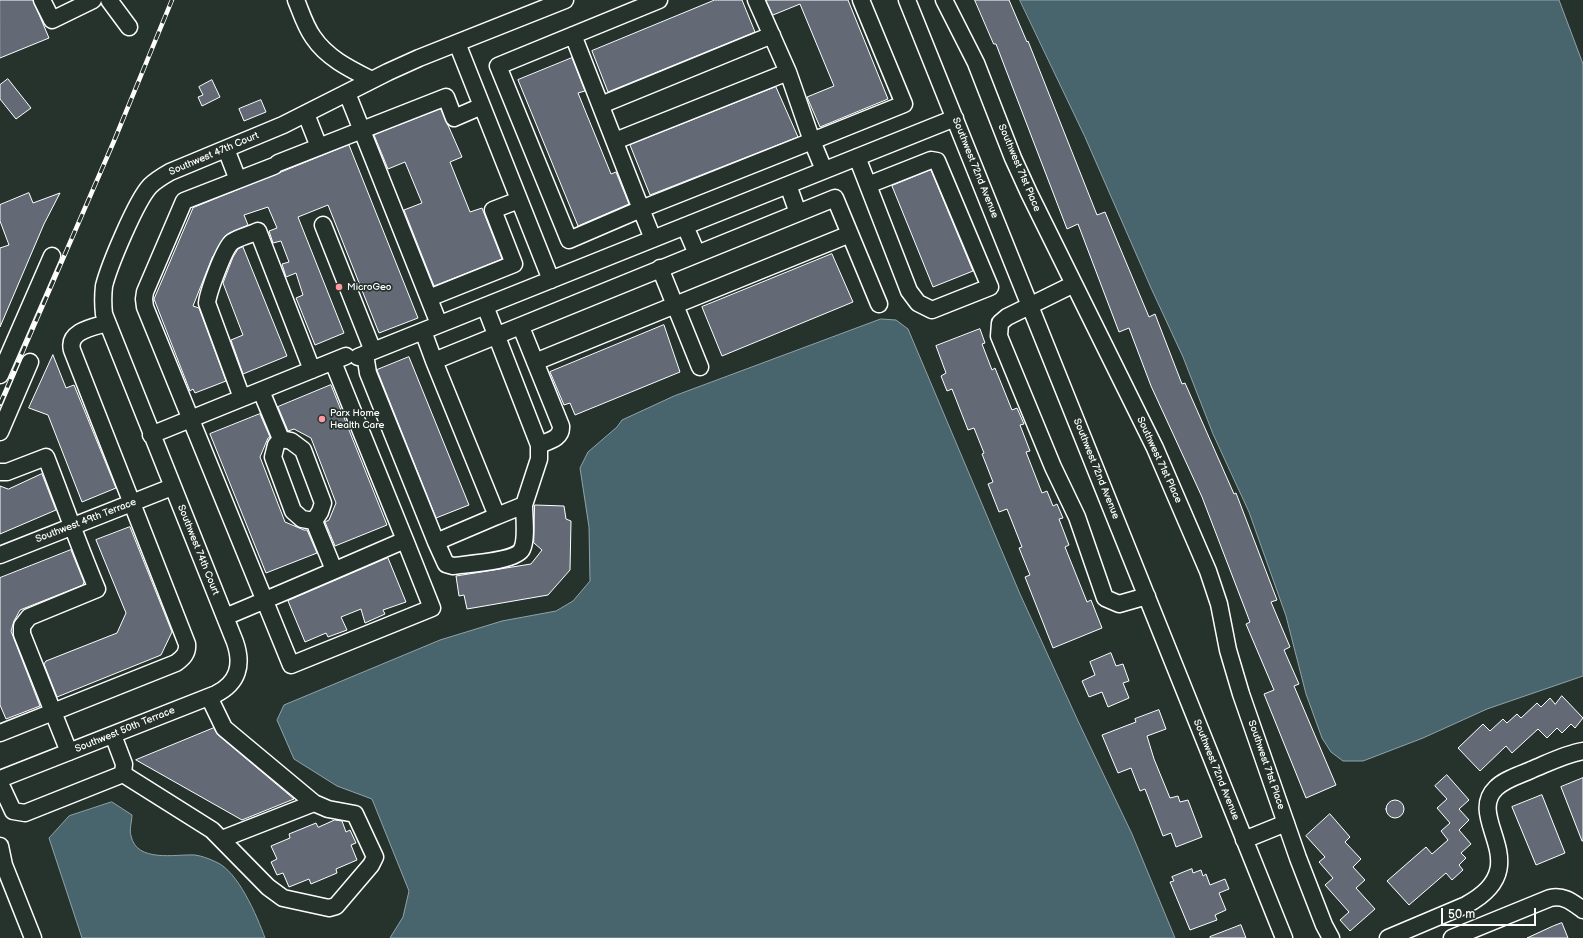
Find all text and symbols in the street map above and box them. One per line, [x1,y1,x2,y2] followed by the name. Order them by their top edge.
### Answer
[949,116,1001,220] street label: Southwest 72nd Avenue
[995,122,1043,214] street label: Southwest 71st Place
[167,130,261,178] street label: Southwest 47th Court
[347,281,391,293] place label: MicroGeo
[334,282,344,292] marker: MicroGeo
[330,407,385,430] place label: Parx Home Health Care
[317,414,327,424] marker: Parx Home Health Care
[1134,415,1184,505] street label: Southwest 71st Place
[1070,417,1122,521] street label: Southwest 72nd Avenue
[34,496,138,546] street label: Southwest 49th Terrace
[174,503,222,597] street label: Southwest 74th Court
[73,704,177,756] street label: Southwest 50th Terrace
[1190,718,1242,822] street label: Southwest 72nd Avenue
[1245,719,1287,811] street label: Southwest 71st Place
[1443,900,1538,926] scale bar
[1448,907,1475,922] text: 50 m

